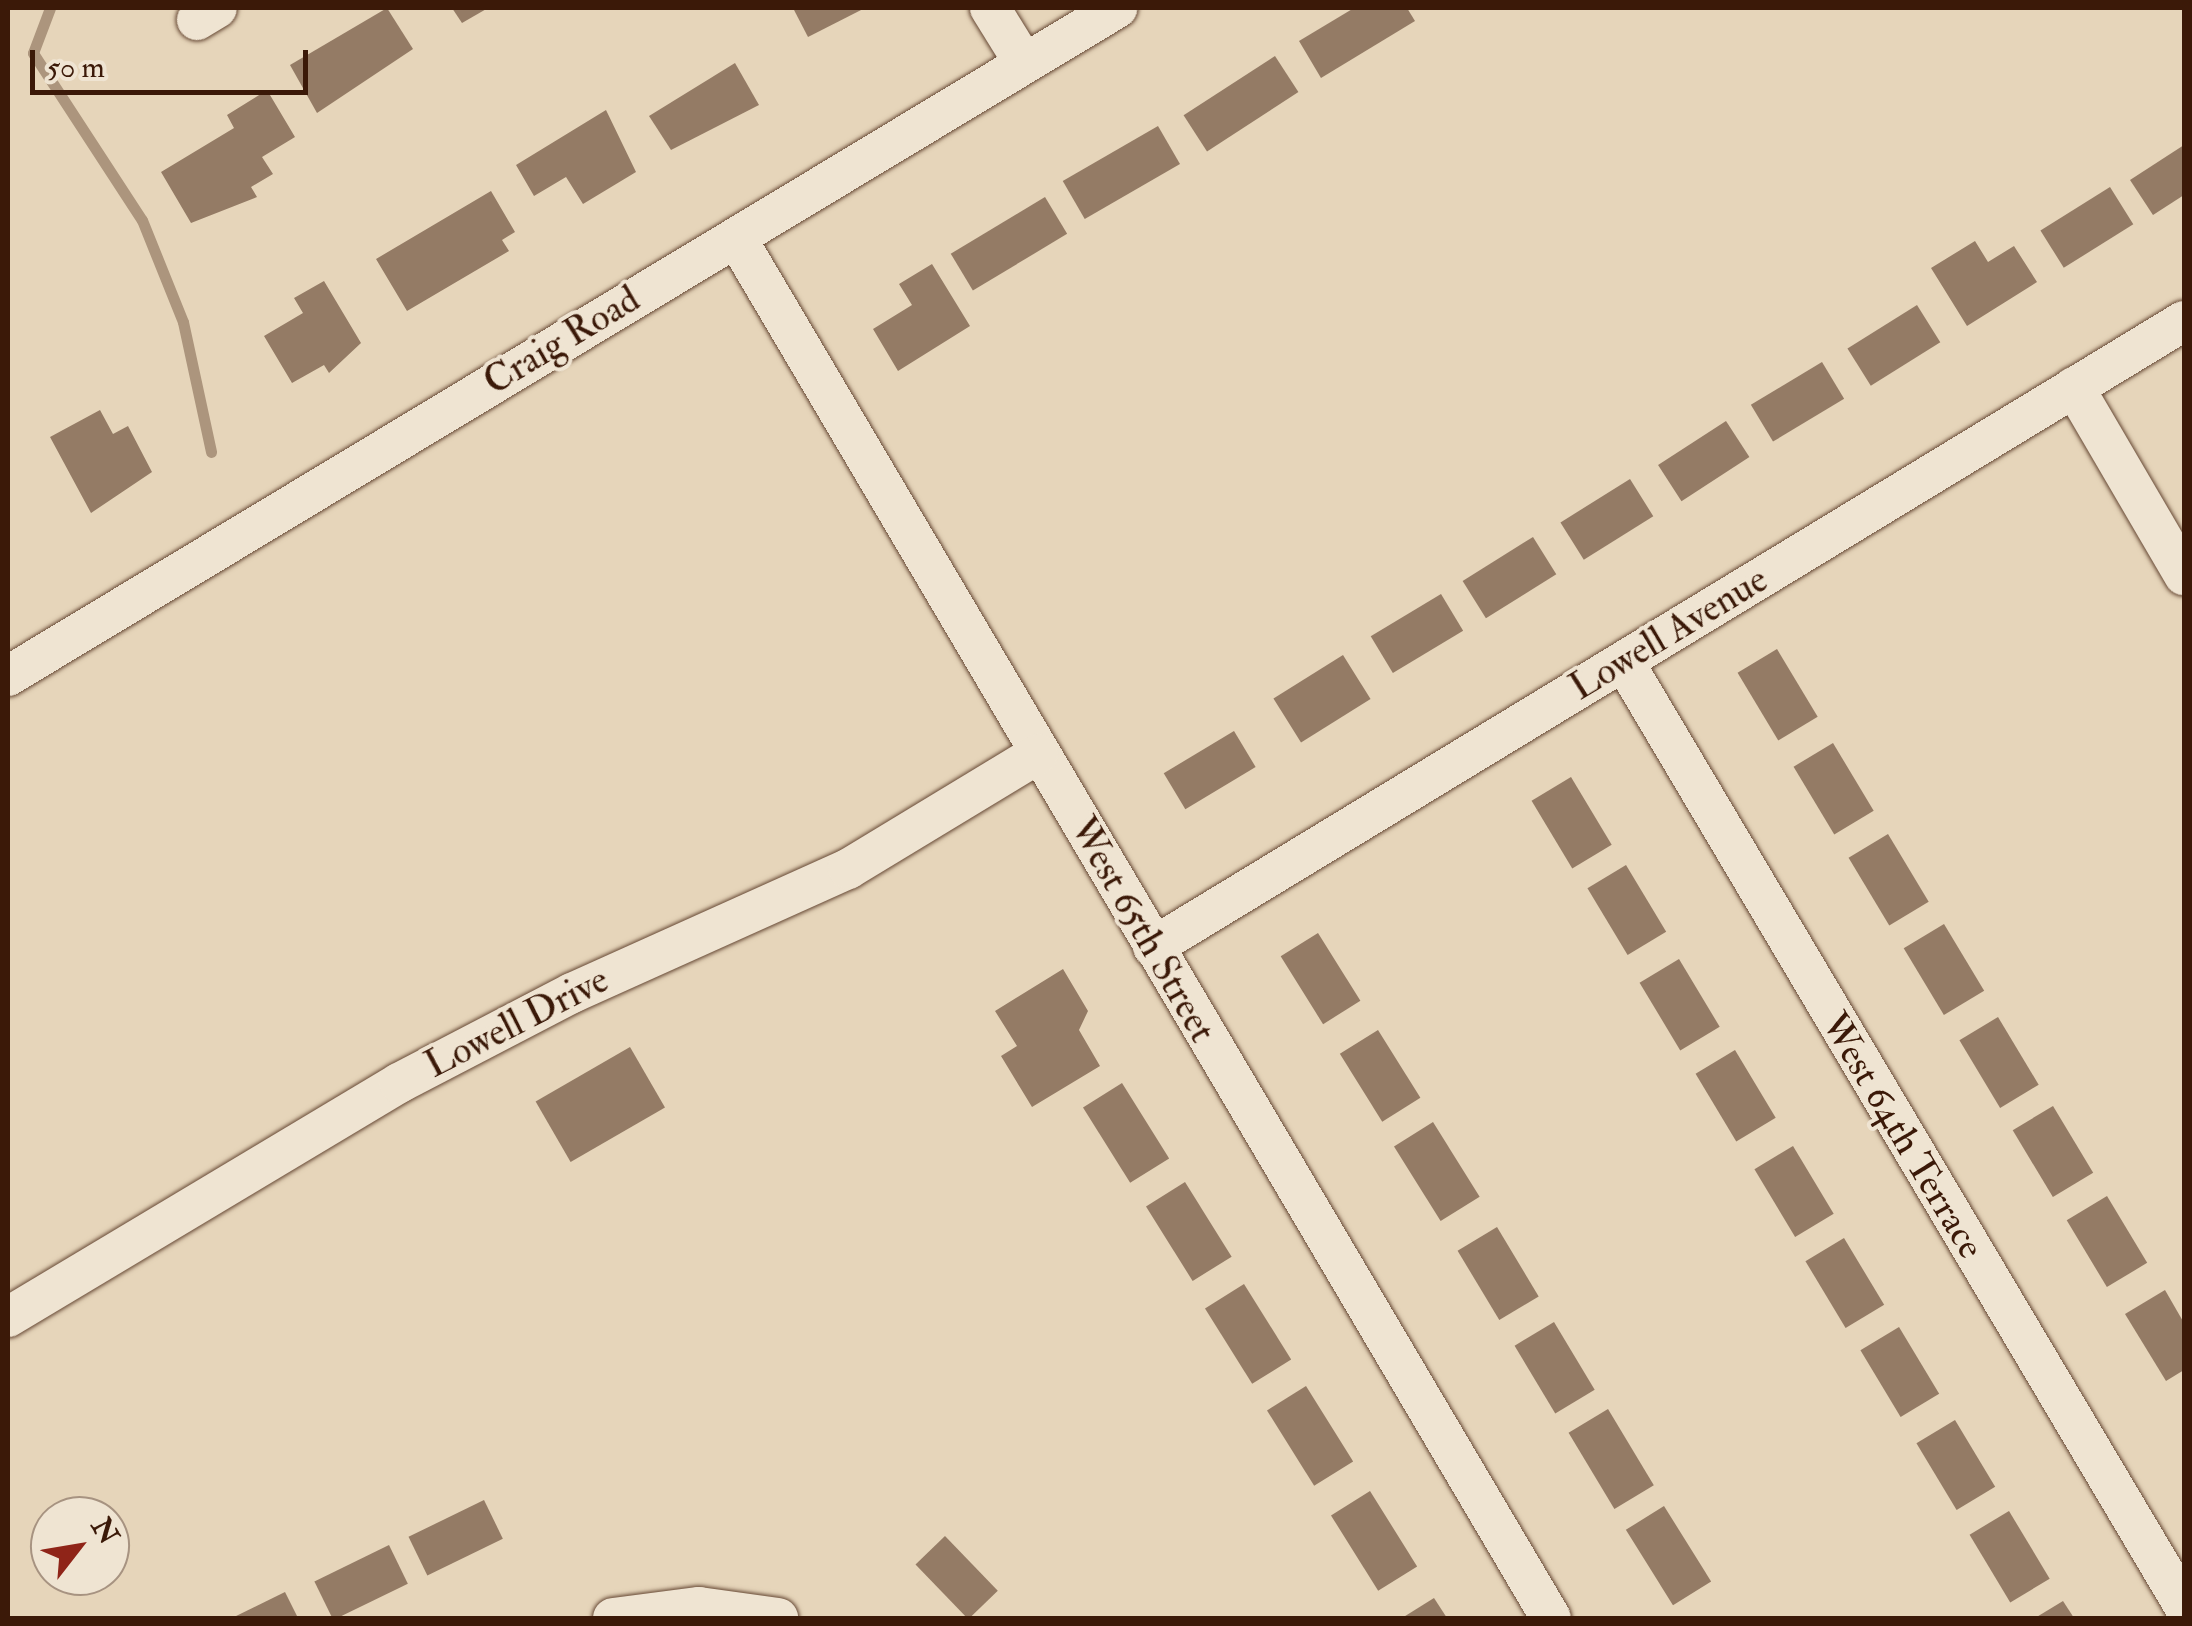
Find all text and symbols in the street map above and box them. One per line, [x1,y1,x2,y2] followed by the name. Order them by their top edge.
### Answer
[35,30,312,92] scale bar
[47,49,105,86] text: 50 m
[476,277,648,405] street label: Craig Road
[1562,557,1776,711] street label: Lowell Avenue
[1059,809,1225,1051] street label: West 65th Street
[418,957,616,1089] street label: Lowell Drive
[1811,1005,1993,1267] street label: West 64th Terrace
[30,1496,130,1596] north arrow
[83,1512,126,1551] text: N

